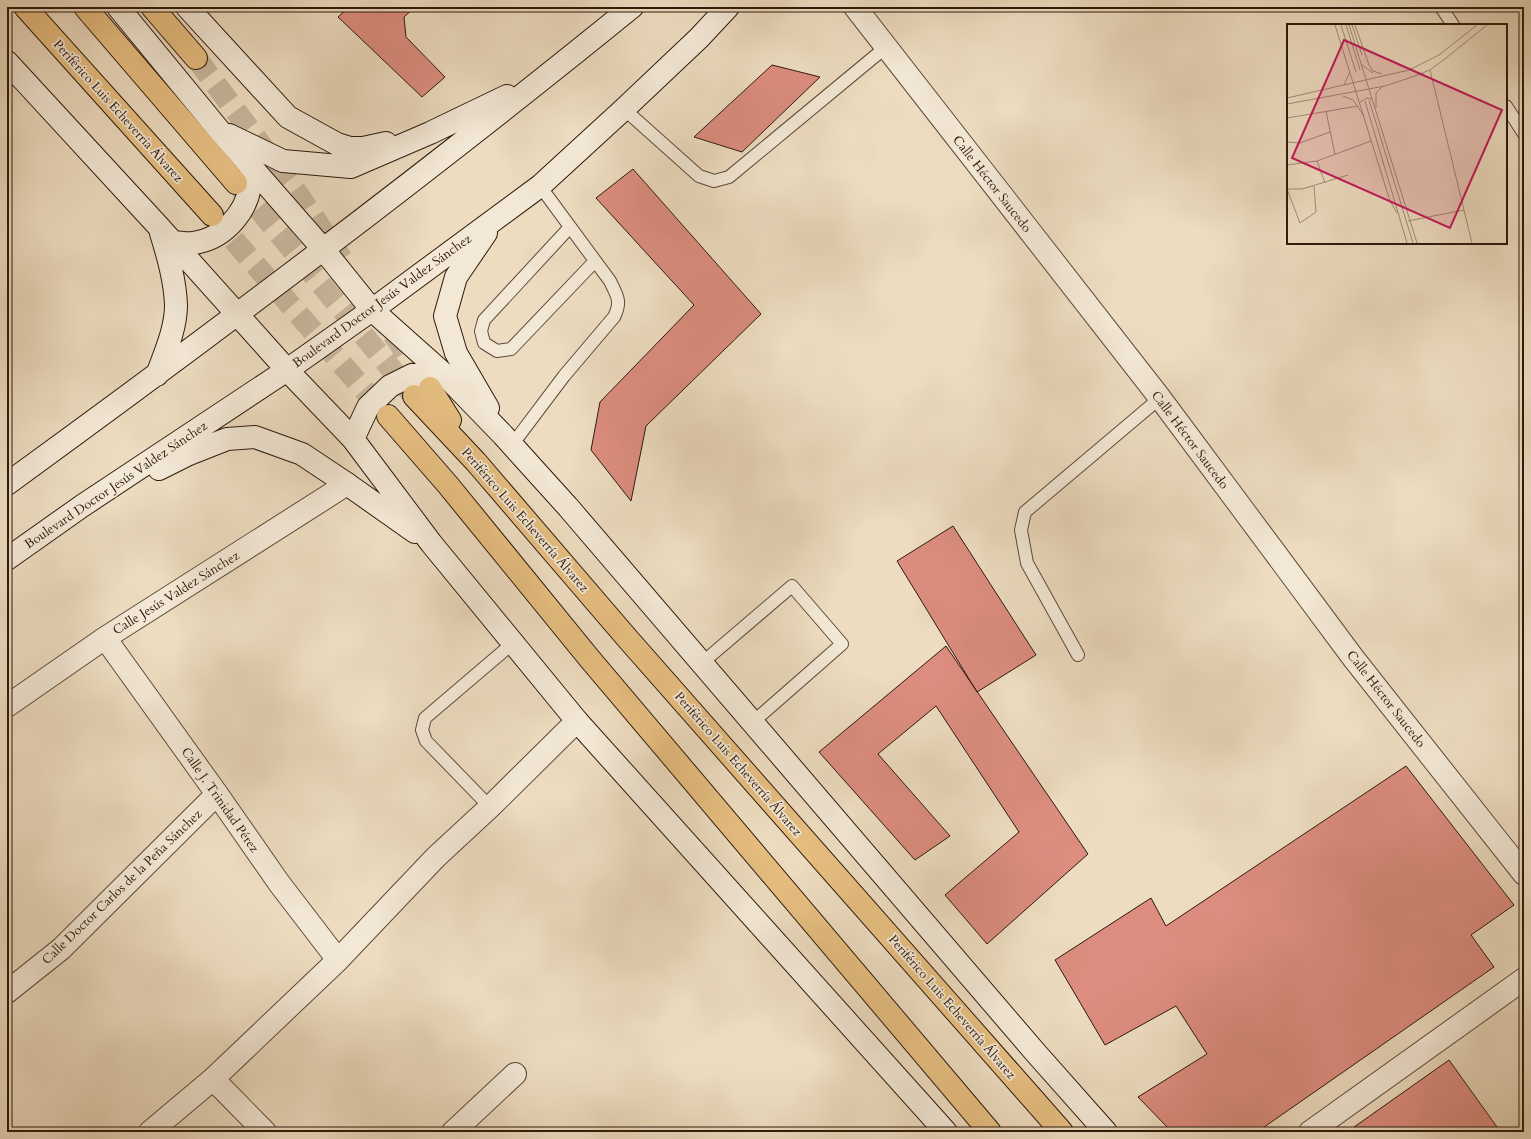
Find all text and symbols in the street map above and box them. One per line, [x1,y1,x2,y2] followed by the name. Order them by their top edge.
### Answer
[1287,24,1507,244] inset map
[49,36,187,186] street label: Periférico Luis Echeverría Álvarez
[948,132,1036,236] street label: Calle Héctor Saucedo
[289,230,475,372] street label: Boulevard Doctor Jesús Valdez Sánchez
[1147,387,1233,493] street label: Calle Héctor Saucedo
[21,417,211,553] street label: Boulevard Doctor Jesús Valdez Sánchez
[457,444,593,596] street label: Periférico Luis Echeverría Álvarez
[109,547,243,639] street label: Calle Jesús Valdez Sánchez
[1342,647,1430,751] street label: Calle Héctor Saucedo
[670,688,806,840] street label: Periférico Luis Echeverría Álvarez
[177,744,263,856] street label: Calle J. Trinidad Pérez
[38,805,206,969] street label: Calle Doctor Carlos de la Peña Sánchez
[884,931,1020,1083] street label: Periférico Luis Echeverría Álvarez

